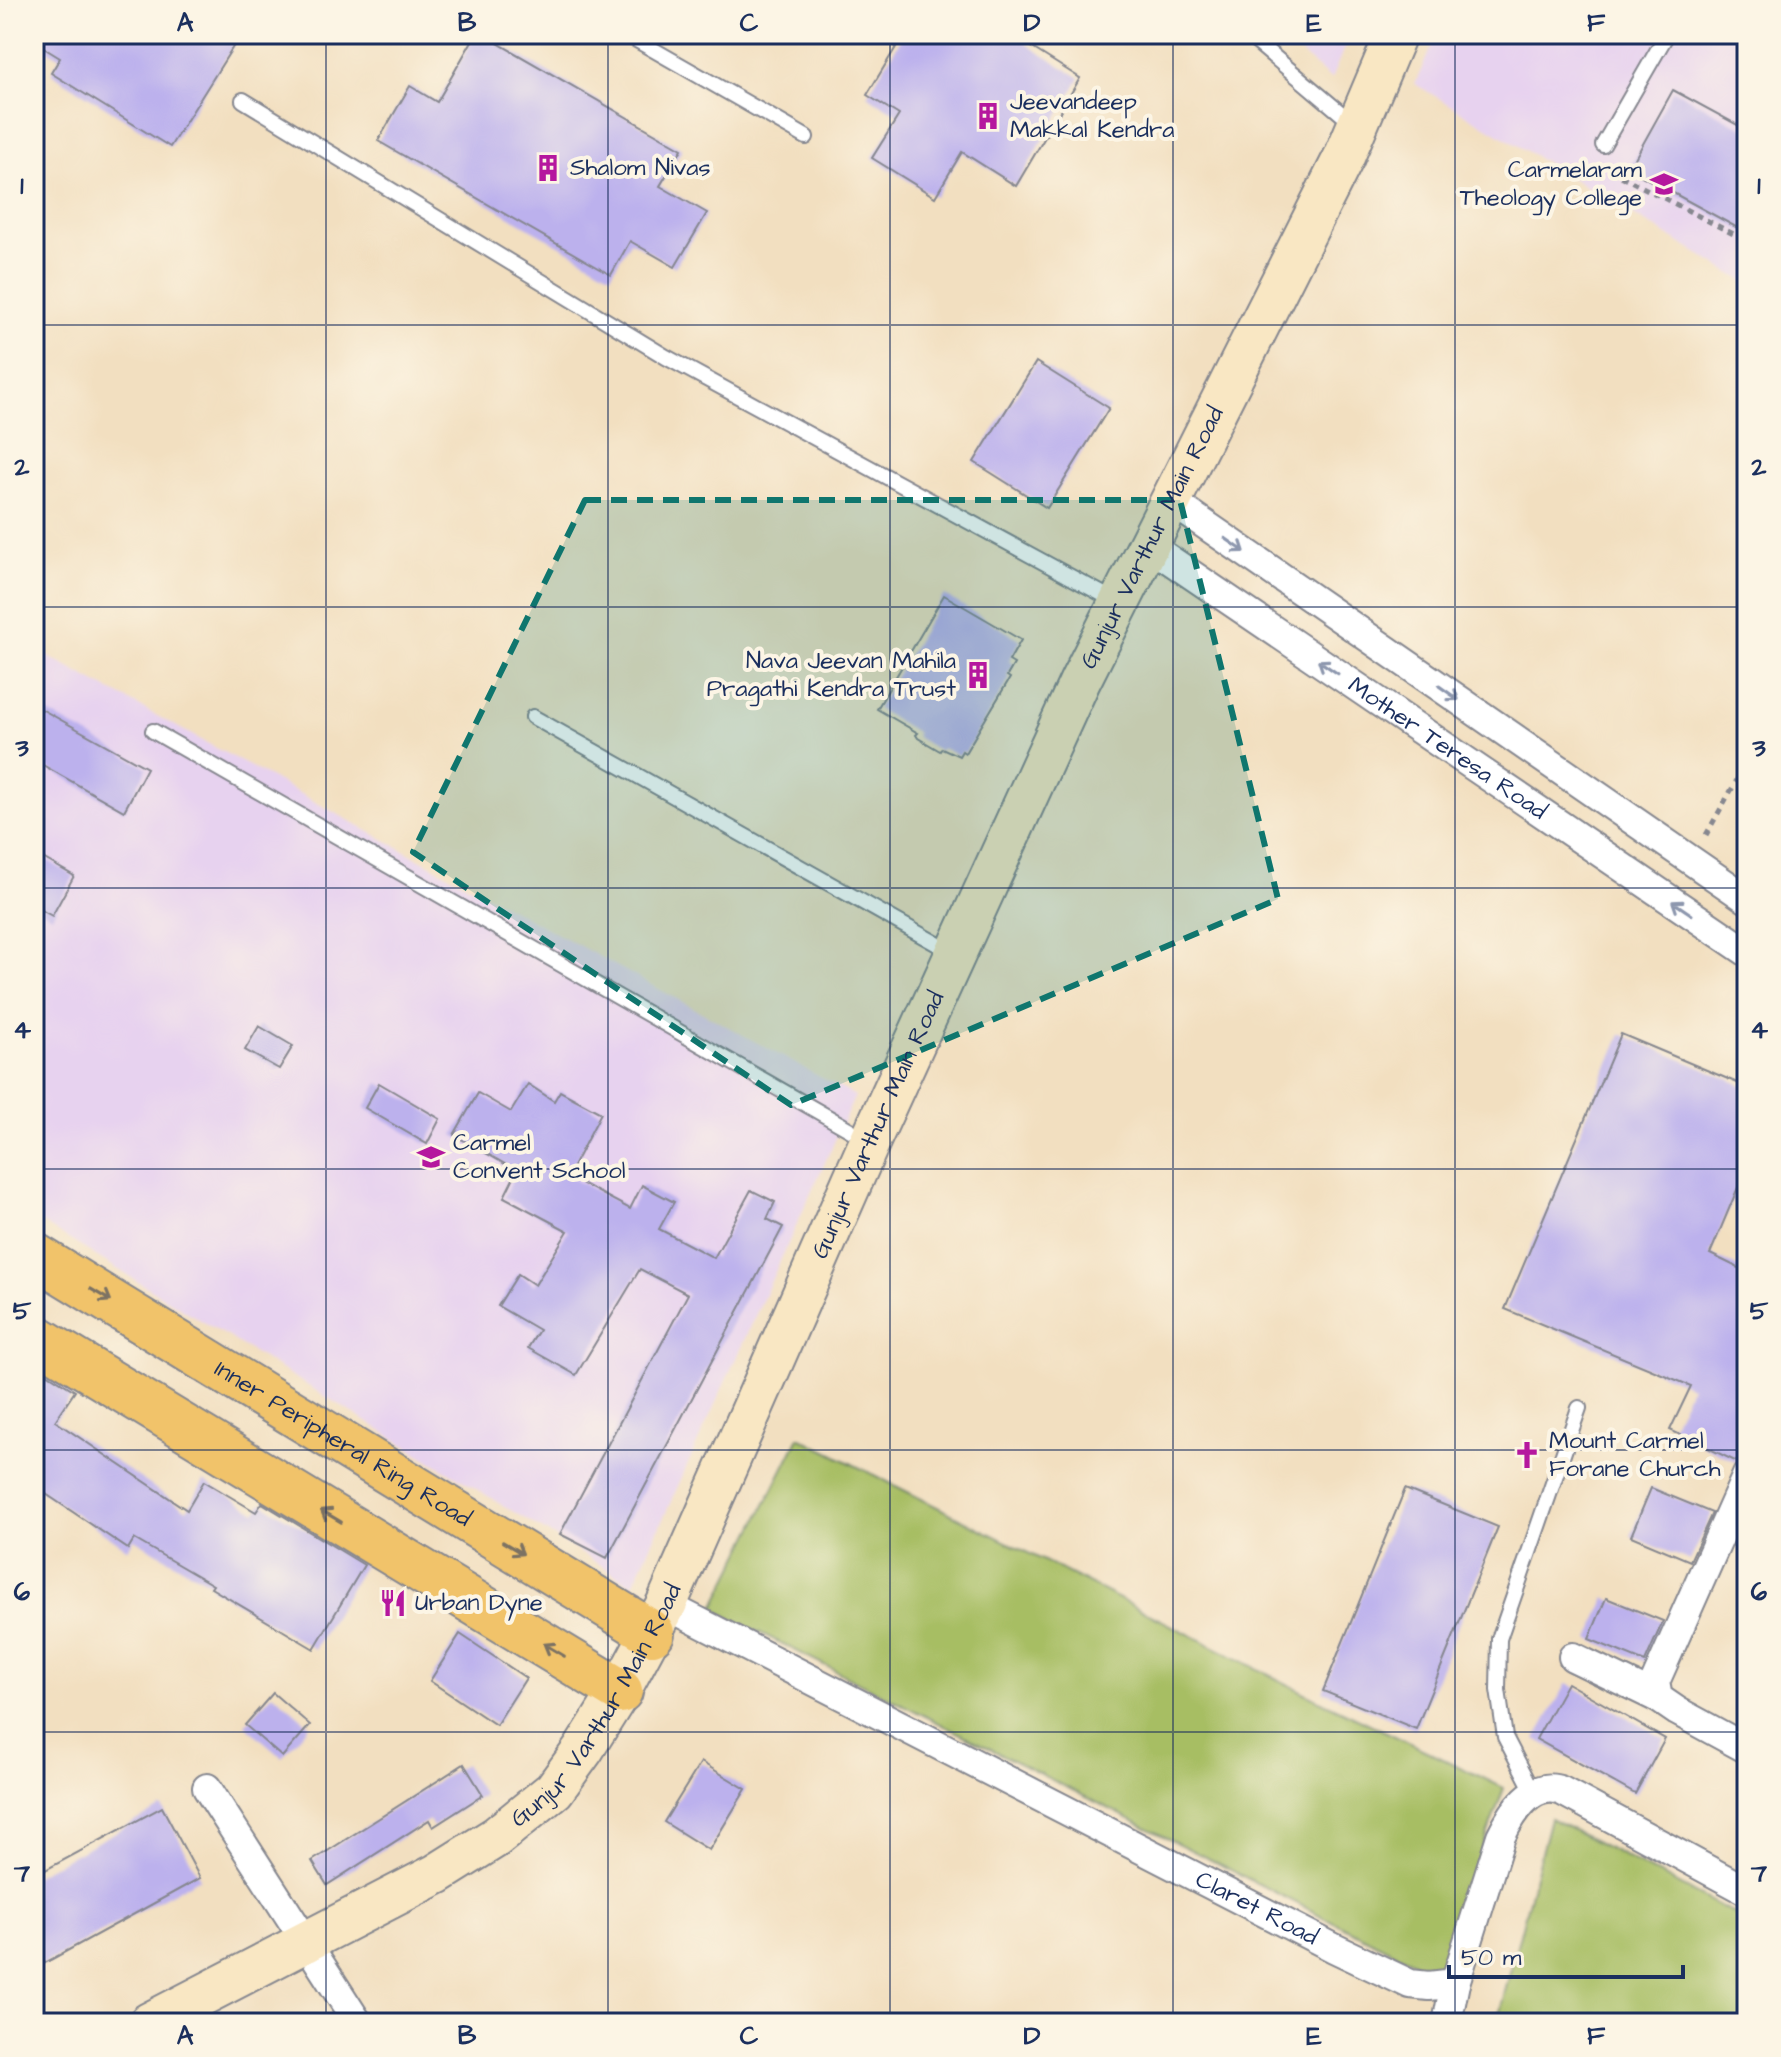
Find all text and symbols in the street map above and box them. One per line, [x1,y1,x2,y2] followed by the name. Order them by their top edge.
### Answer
[177,5,194,41] text: A
[458,5,477,41] text: B
[740,5,759,41] text: C
[1024,5,1041,41] text: D
[1306,5,1322,41] text: E
[1587,5,1606,41] text: F
[1010,85,1174,147] place label: Jeevandeep Makkal Kendra
[973,101,1003,131] building icon: Jeevandeep Makkal Kendra
[570,151,710,185] place label: Shalom Nivas
[533,153,563,183] building icon: Shalom Nivas
[1460,153,1642,216] place label: Carmelaram Theology College
[20,168,24,204] text: 1
[1757,168,1761,204] text: 1
[1649,169,1679,199] school or university icon: Carmelaram Theology College
[1072,401,1233,675] street label: Gunjur Varthur Main Road
[14,449,30,485] text: 2
[1751,449,1767,485] text: 2
[1223,537,1245,554] one-way arrow
[707,644,956,707] place label: Nava Jeevan Mahila Pragathi Kendra Trust
[1318,659,1340,676] one-way arrow
[963,660,993,690] building icon: Nava Jeevan Mahila Pragathi Kendra Trust
[1341,669,1554,828] street label: Mother Teresa Road
[1437,685,1459,701] one-way arrow
[14,730,29,766] text: 3
[1751,730,1766,766] text: 3
[1672,900,1694,916] one-way arrow
[803,986,953,1264] street label: Gunjur Varthur Main Road
[13,1012,31,1048] text: 4
[1750,1012,1768,1048] text: 4
[453,1126,626,1188] place label: Carmel Convent School
[416,1142,446,1172] school or university icon: Carmel Convent School
[89,1287,111,1304] one-way arrow
[13,1293,32,1329] text: 5
[1750,1293,1769,1329] text: 5
[208,1352,478,1536] street label: Inner Peripheral Ring Road
[1549,1424,1721,1486] place label: Mount Carmel Forane Church
[1512,1440,1542,1470] church icon: Mount Carmel Forane Church
[320,1507,343,1523] one-way arrow
[501,1540,524,1556] one-way arrow
[14,1574,31,1610] text: 6
[1751,1574,1768,1610] text: 6
[503,1578,690,1836] street label: Gunjur Varthur Main Road
[415,1586,543,1621] place label: Urban Dyne
[378,1588,408,1618] restaurant icon: Urban Dyne
[543,1642,566,1658] one-way arrow
[13,1855,30,1891] text: 7
[1750,1855,1767,1891] text: 7
[1189,1863,1324,1954] street label: Claret Road
[1449,1929,1683,1979] scale bar
[1461,1941,1522,1975] text: 50 m
[177,2018,194,2054] text: A
[458,2018,477,2054] text: B
[740,2018,759,2054] text: C
[1024,2018,1041,2054] text: D
[1306,2018,1322,2054] text: E
[1587,2018,1606,2054] text: F

